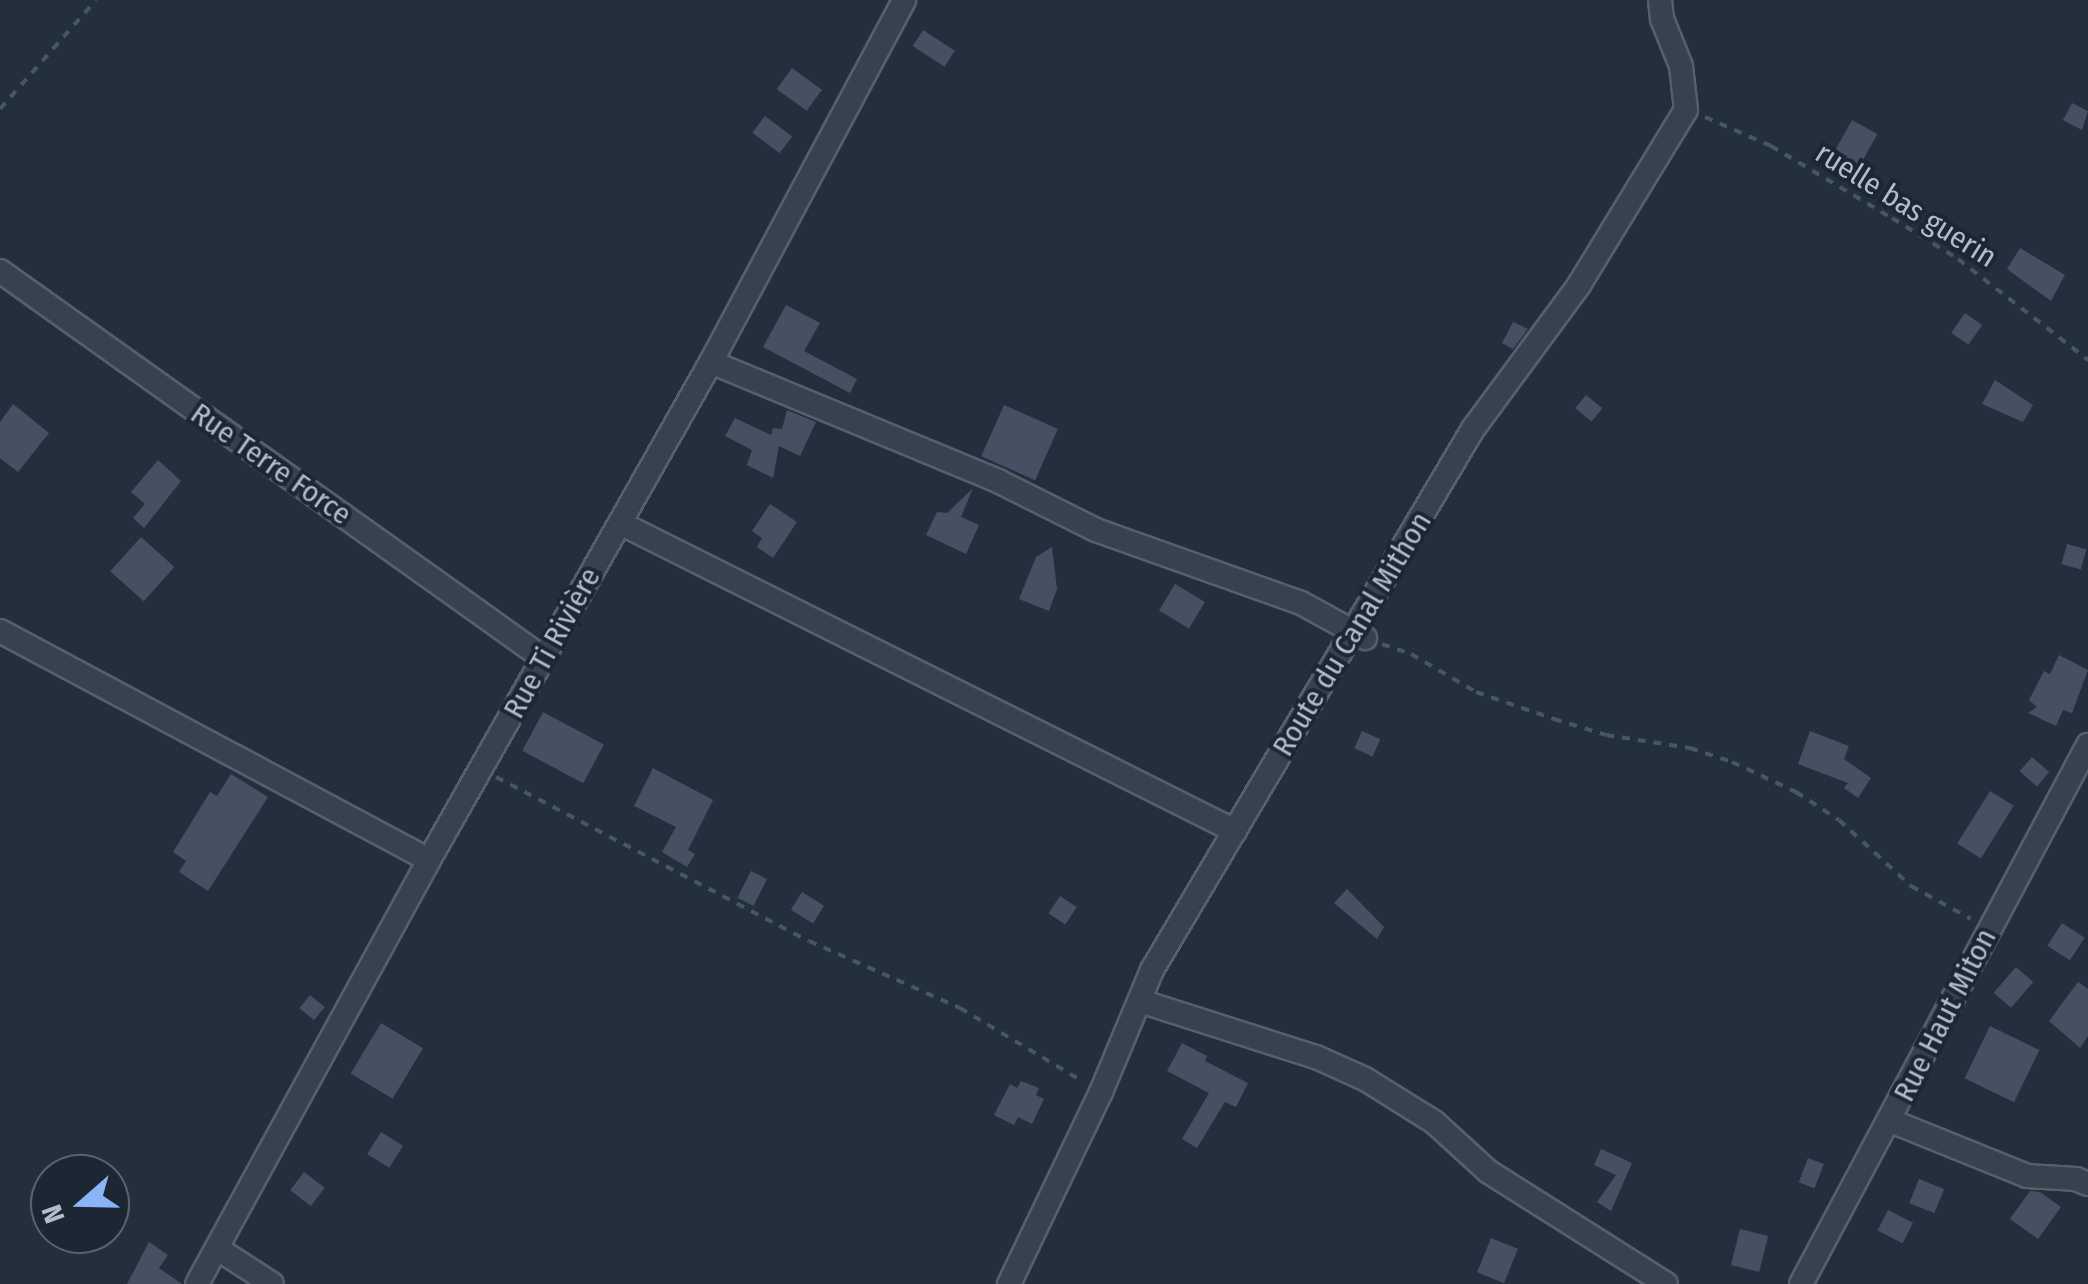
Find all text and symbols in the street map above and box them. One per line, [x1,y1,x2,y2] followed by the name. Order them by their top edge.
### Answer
[1809,135,2003,275] street label: ruelle bas guerin
[184,395,358,533] street label: Rue Terre Force
[1265,505,1439,763] street label: Route du Canal Mithon
[496,561,608,725] street label: Rue Ti Rivière
[1886,923,2004,1107] street label: Rue Haut Miton
[30,1154,130,1254] north arrow
[35,1200,72,1227] text: N

